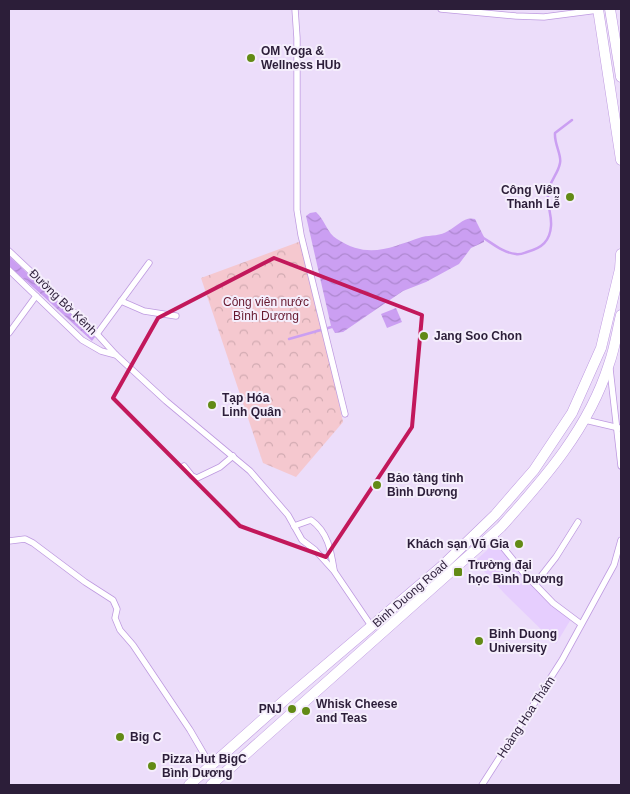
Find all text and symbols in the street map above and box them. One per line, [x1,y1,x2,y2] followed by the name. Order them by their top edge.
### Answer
[261,44,341,72] place label: OM Yoga & Wellness HUb
[245,52,257,64] marker: OM Yoga & Wellness HUb
[501,183,560,211] place label: Công Viên Thanh Lễ
[564,191,576,203] marker: Công Viên Thanh Lễ
[26,266,100,338] street label: Đường Bờ Kênh
[223,295,309,323] park label: Công viên nước Bình Dương
[434,329,522,343] place label: Jang Soo Chon
[418,330,430,342] marker: Jang Soo Chon
[222,391,281,419] place label: Tạp Hóa Linh Quân
[206,399,218,411] marker: Tạp Hóa Linh Quân
[387,471,464,499] place label: Bảo tàng tỉnh Bình Dương
[371,479,383,491] marker: Bảo tàng tỉnh Bình Dương
[407,537,509,551] place label: Khách sạn Vũ Gia
[513,538,525,550] marker: Khách sạn Vũ Gia
[370,558,450,630] street label: Binh Duong Road
[468,558,563,586] place label: Trường đại học Bình Dương
[452,566,464,578] marker: Trường đại học Bình Dương
[489,627,557,655] place label: Binh Duong University
[473,635,485,647] marker: Binh Duong University
[494,674,558,760] street label: Hoàng Hoa Thám
[316,697,398,725] place label: Whisk Cheese and Teas
[259,702,282,716] place label: PNJ
[286,703,298,715] marker: PNJ
[300,705,312,717] marker: Whisk Cheese and Teas
[130,730,162,744] place label: Big C
[114,731,126,743] marker: Big C
[162,752,247,780] place label: Pizza Hut BigC Bình Dương
[146,760,158,772] marker: Pizza Hut BigC Bình Dương

